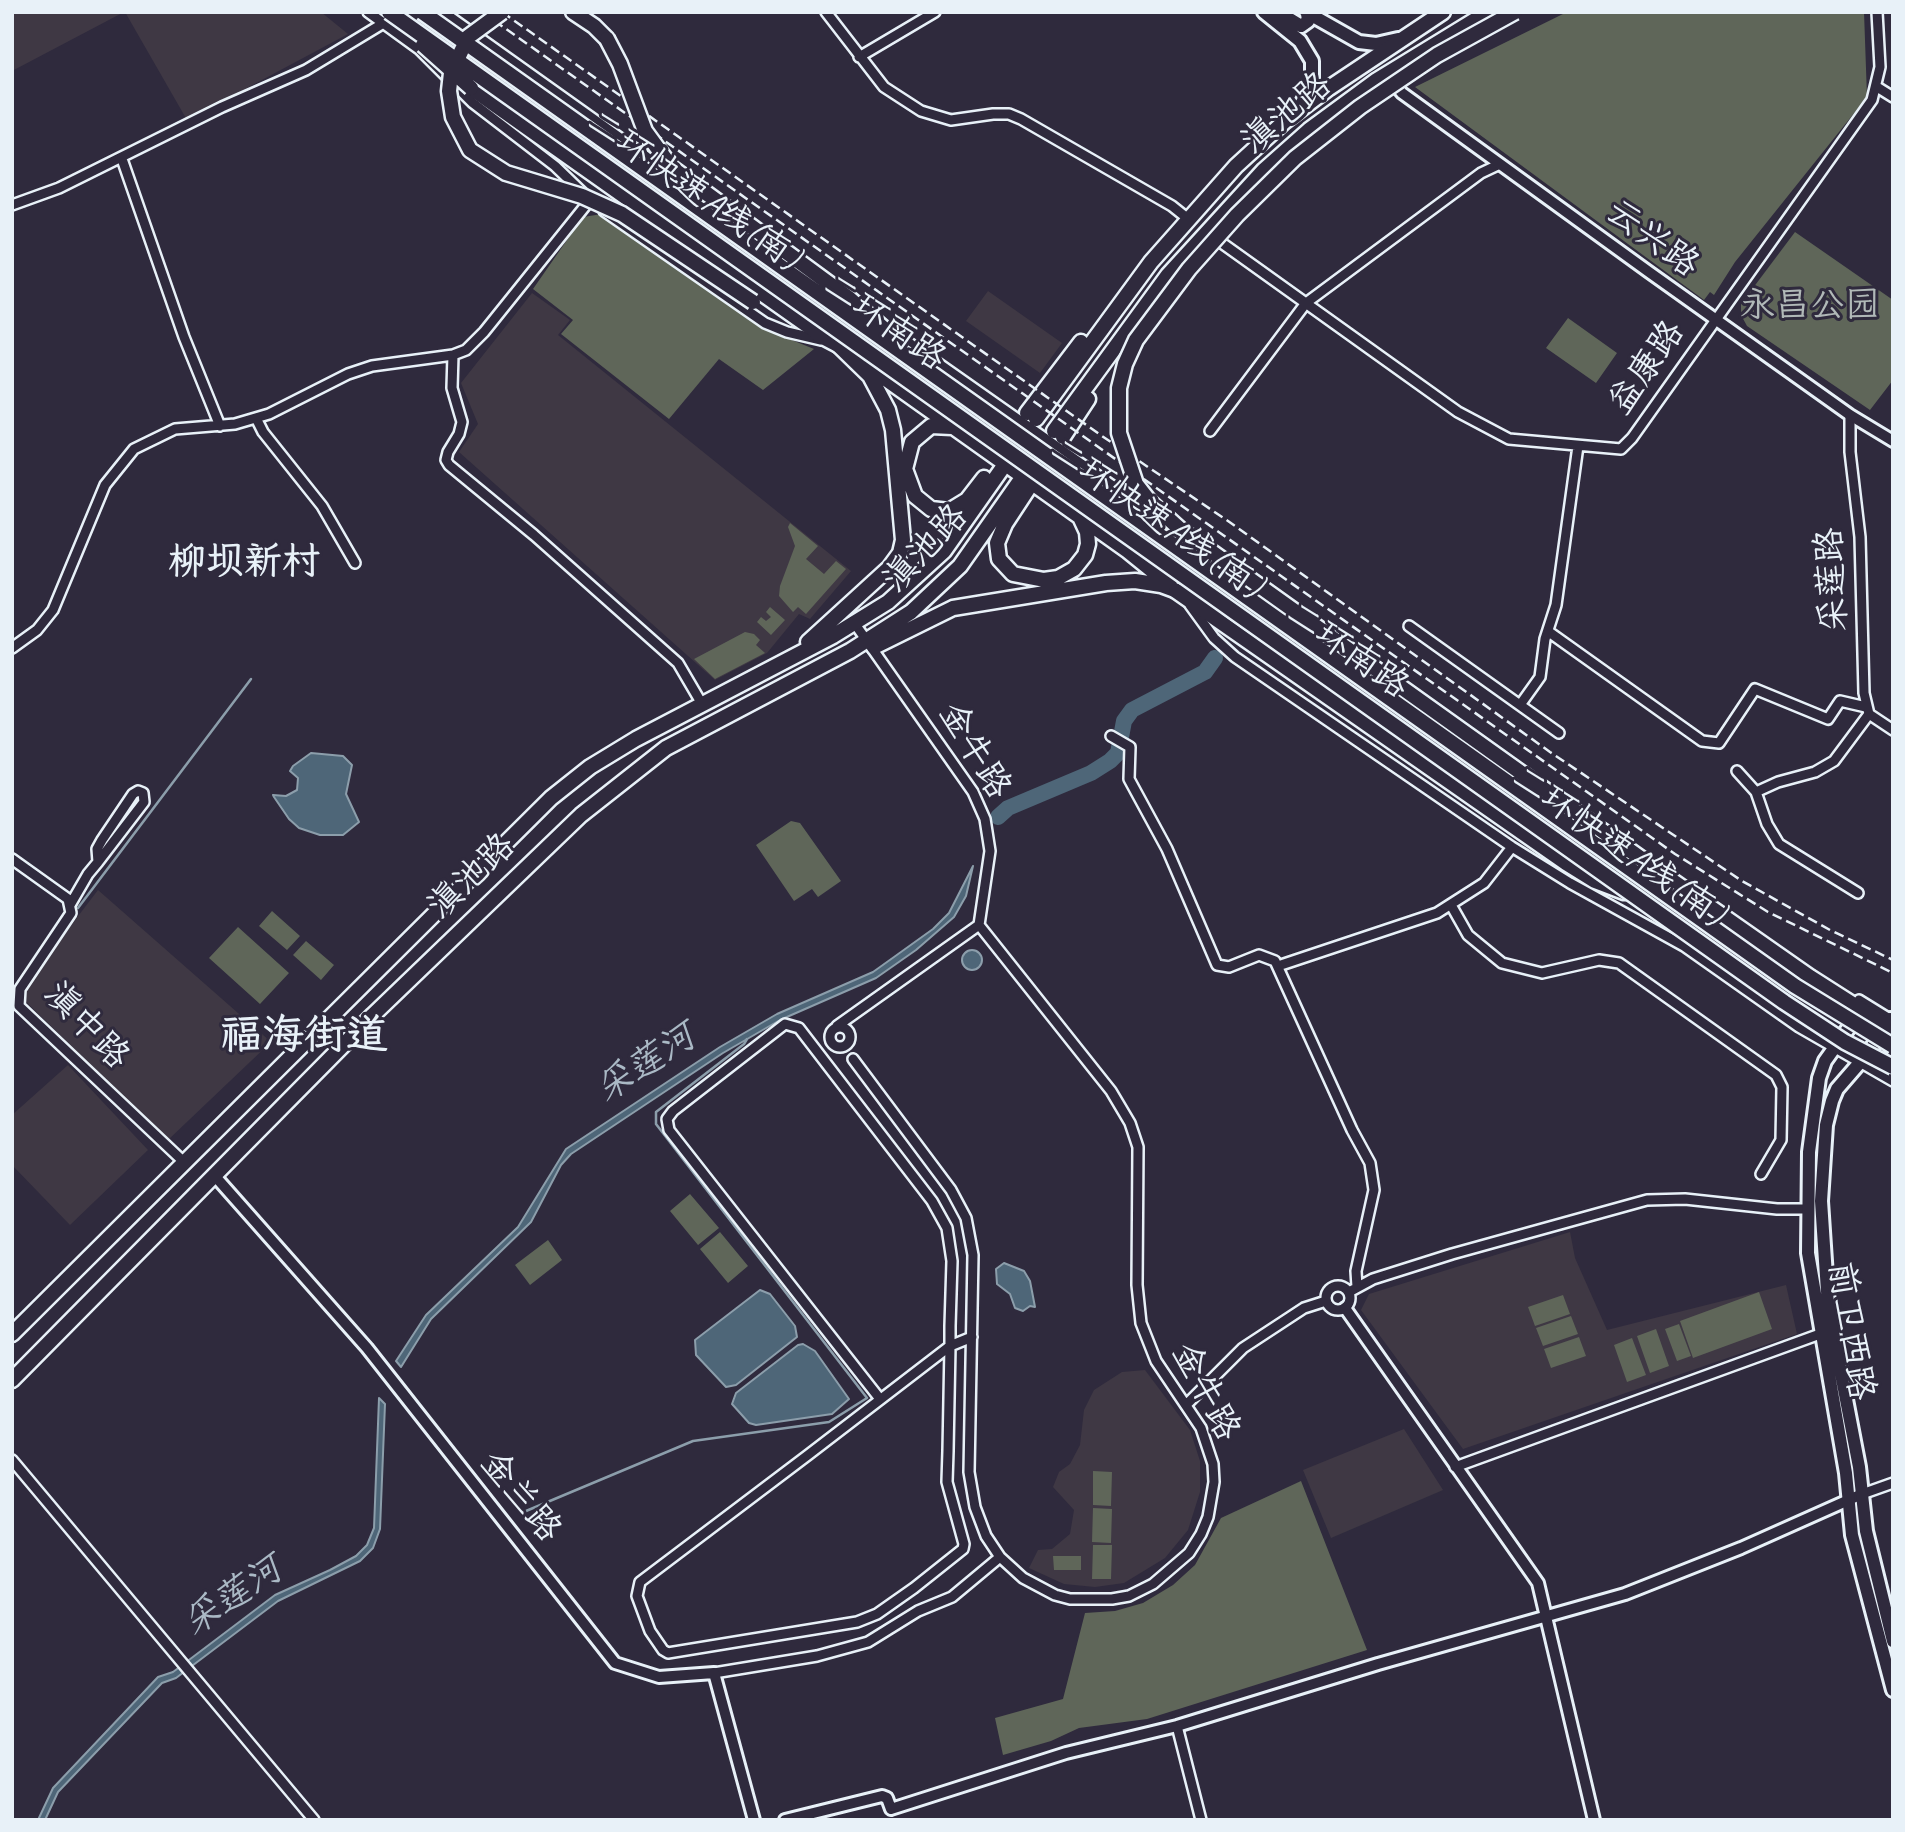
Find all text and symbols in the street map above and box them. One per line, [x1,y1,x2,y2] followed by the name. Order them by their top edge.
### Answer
[1233,64,1341,164] street label: 滇池路
[578,102,808,280] street label: 二环快速A线(南)
[1597,191,1707,287] street label: 云兴路
[815,266,953,380] street label: 二环南路
[1740,286,1880,328] park label: 永昌公园
[1600,313,1694,423] street label: 益康路
[1041,430,1271,608] street label: 二环快速A线(南)
[875,496,977,602] street label: 滇池路
[1809,526,1857,634] street label: 采莲路
[168,540,320,586] district label: 柳坝新村
[1278,594,1416,708] street label: 二环南路
[929,695,1019,807] street label: 金牛路
[1503,758,1733,936] street label: 二环快速A线(南)
[420,825,524,929] street label: 滇池路
[34,974,138,1078] street label: 滇中路
[220,1012,388,1062] district label: 福海街道
[587,1015,705,1113] water label: 采莲河
[1818,1259,1882,1403] street label: 前卫西路
[1162,1336,1248,1448] street label: 金牛路
[471,1443,569,1551] street label: 金兰路
[175,1548,291,1646] water label: 采莲河

